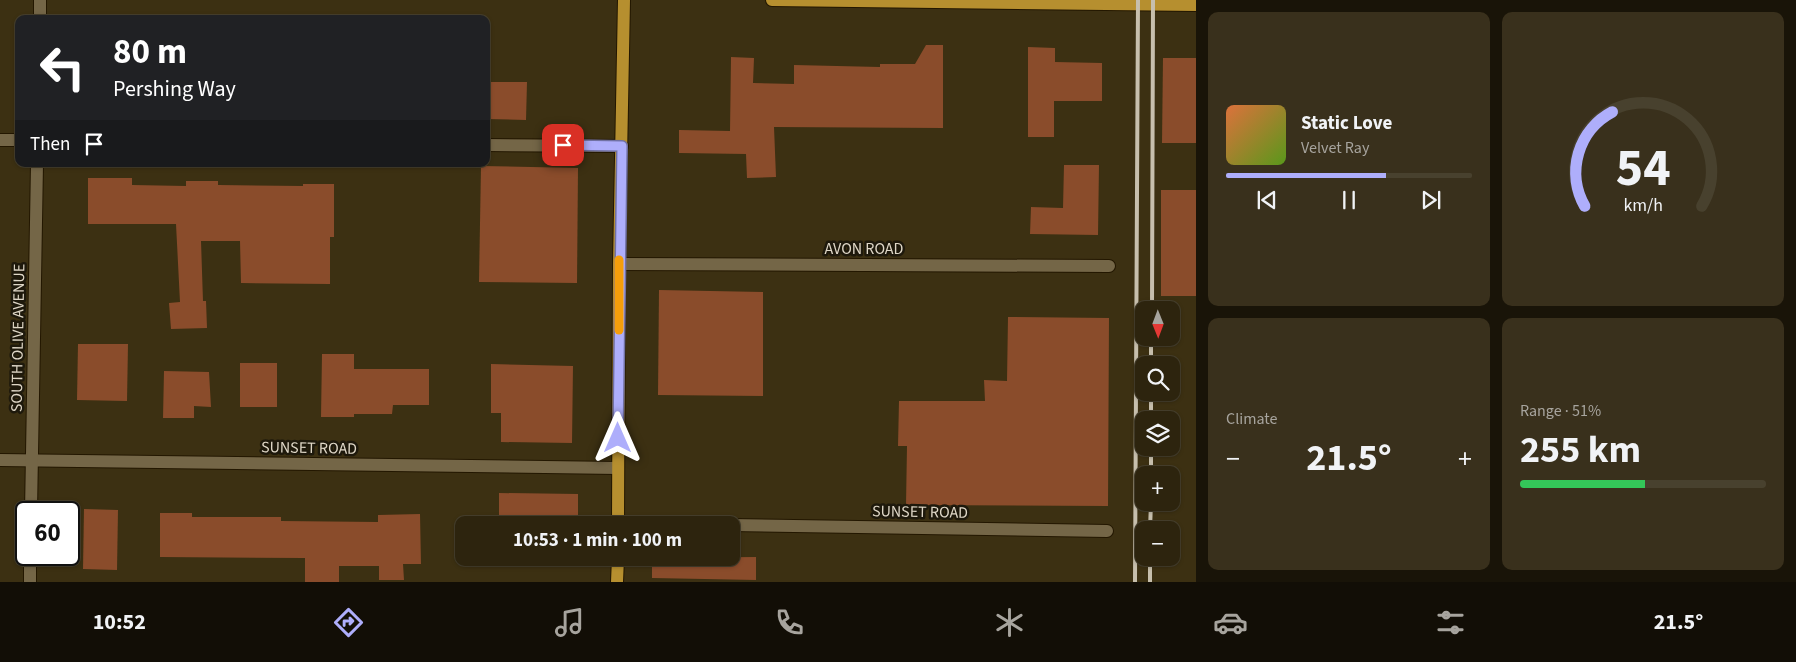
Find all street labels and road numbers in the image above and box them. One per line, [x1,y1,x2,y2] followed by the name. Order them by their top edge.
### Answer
[825,238,904,260] street label: AVON ROAD
[6,264,30,412] street label: SOUTH OLIVE AVENUE
[261,436,357,460] street label: SUNSET ROAD
[872,500,968,524] street label: SUNSET ROAD

